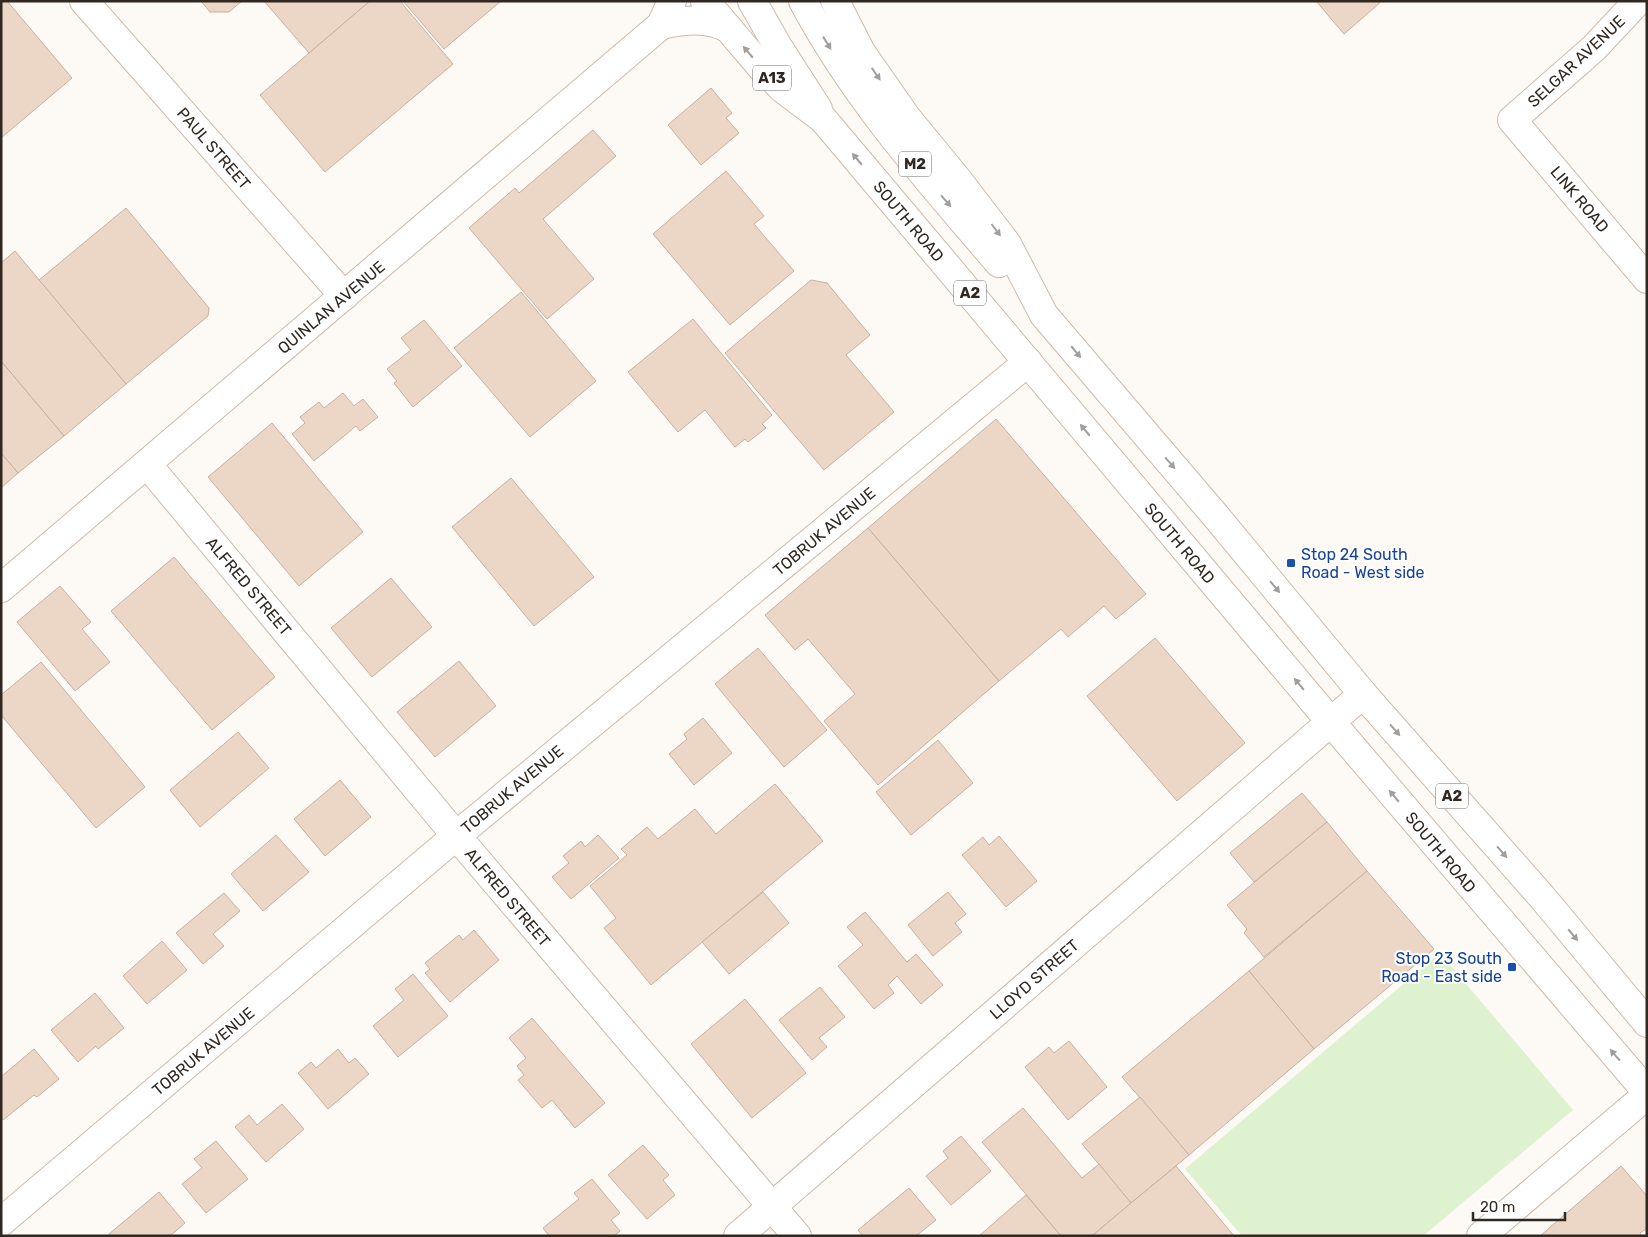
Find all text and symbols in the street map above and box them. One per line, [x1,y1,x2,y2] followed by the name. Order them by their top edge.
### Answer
[1524,11,1629,111] street label: SELGAR AVENUE
[823,37,832,50] one-way arrow
[742,46,754,58] one-way arrow
[753,66,791,90] road number: A13
[871,67,881,81] one-way arrow
[173,104,254,193] street label: PAUL STREET
[851,152,862,165] one-way arrow
[899,152,931,176] road number: M2
[1546,162,1613,236] street label: LINK ROAD
[869,177,948,266] street label: SOUTH ROAD
[941,194,952,207] one-way arrow
[991,224,1002,237] one-way arrow
[274,257,389,358] street label: QUINLAN AVENUE
[954,280,986,306] road number: A2
[1070,346,1081,359] one-way arrow
[1080,424,1091,437] one-way arrow
[1164,457,1175,469] one-way arrow
[769,483,879,580] street label: TOBRUK AVENUE
[1140,499,1219,588] street label: SOUTH ROAD
[202,533,295,639] street label: ALFRED STREET
[1301,545,1425,582] place label: Stop 24 South Road - West side
[1285,557,1297,569] marker: Stop 24 South Road - West side
[1269,581,1280,594] one-way arrow
[1294,678,1305,690] one-way arrow
[1389,724,1401,736] one-way arrow
[457,741,567,838] street label: TOBRUK AVENUE
[1436,784,1468,808] road number: A2
[1389,790,1400,803] one-way arrow
[1401,808,1480,897] street label: SOUTH ROAD
[461,844,554,950] street label: ALFRED STREET
[1497,846,1508,859] one-way arrow
[1567,929,1578,941] one-way arrow
[986,936,1083,1023] street label: LLOYD STREET
[1381,949,1502,986] place label: Stop 23 South Road - East side
[1506,961,1518,973] marker: Stop 23 South Road - East side
[148,1003,258,1100] street label: TOBRUK AVENUE
[1609,1049,1621,1061] one-way arrow
[1473,1190,1566,1222] scale bar
[1480,1198,1515,1216] text: 20 m

